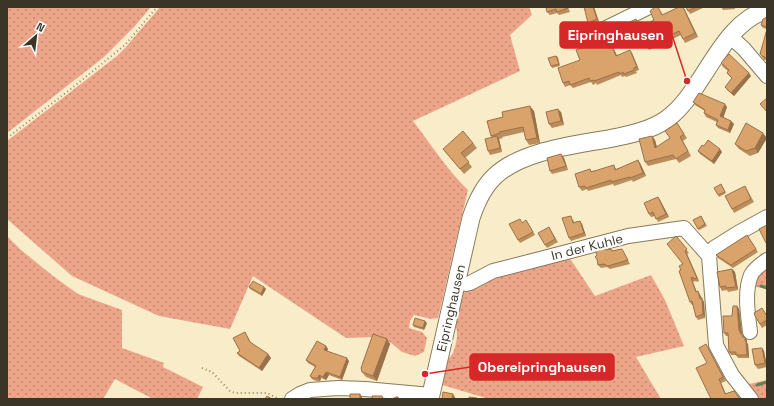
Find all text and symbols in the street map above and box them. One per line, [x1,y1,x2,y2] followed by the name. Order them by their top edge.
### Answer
[16,16,56,56] north arrow
[34,19,47,35] text: N
[560,22,672,48] callout: Eipringhausen
[568,26,664,44] text: Eipringhausen
[549,230,625,264] street label: In der Kuhle
[433,263,469,353] street label: Eipringhausen
[470,354,614,380] callout: Obereipringhausen
[478,358,606,376] text: Obereipringhausen

